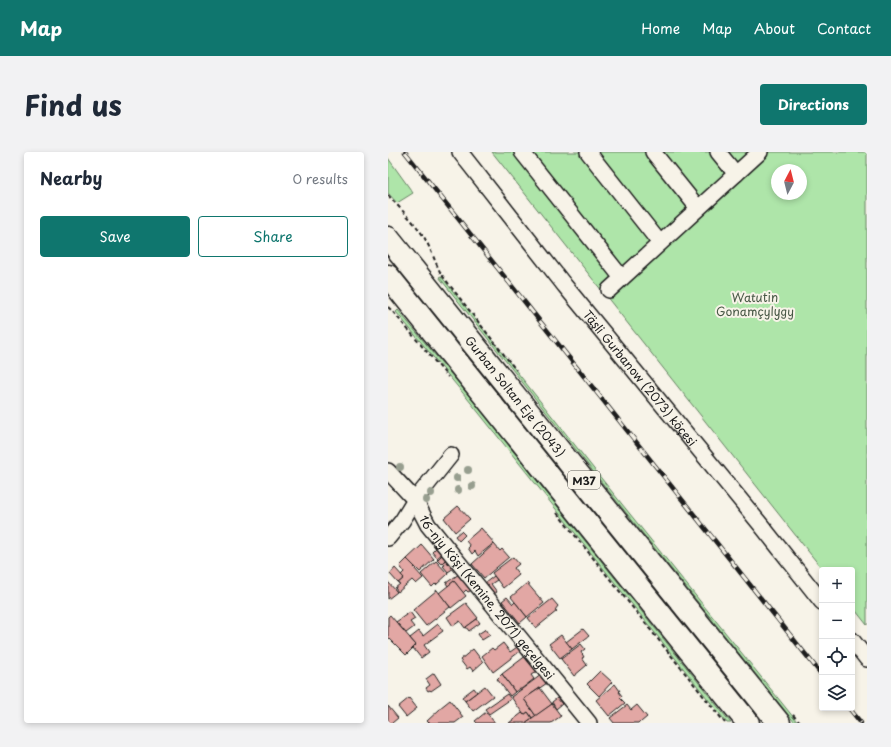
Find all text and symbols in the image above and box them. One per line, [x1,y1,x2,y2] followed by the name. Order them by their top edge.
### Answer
[20,14,62,42] text: Map
[641,18,680,39] text: Home
[702,18,732,39] text: Map
[754,18,795,39] text: About
[817,18,871,39] text: Contact
[24,83,122,126] text: Find us
[760,84,867,125] button: Directions
[771,164,807,200] north arrow
[40,165,102,191] text: Nearby
[293,169,348,188] text: 0 results
[40,216,190,257] button: Save
[198,216,348,257] button: Share
[716,288,794,320] park label: Watutin Gonamçylygy
[579,306,701,450] street label: Täşli Gurbanow (2073) köçesi
[461,332,570,460] street label: Gurban Soltan Eje (2043)
[568,471,600,489] road number: M37
[415,512,559,683] street label: 16-njy Köşi (Kemine, 2071) geçelgesi
[819,567,855,711] map controls
[819,567,855,603] button: +
[819,603,855,639] button: −
[819,639,855,675] button: locate
[819,675,855,711] button: layers

